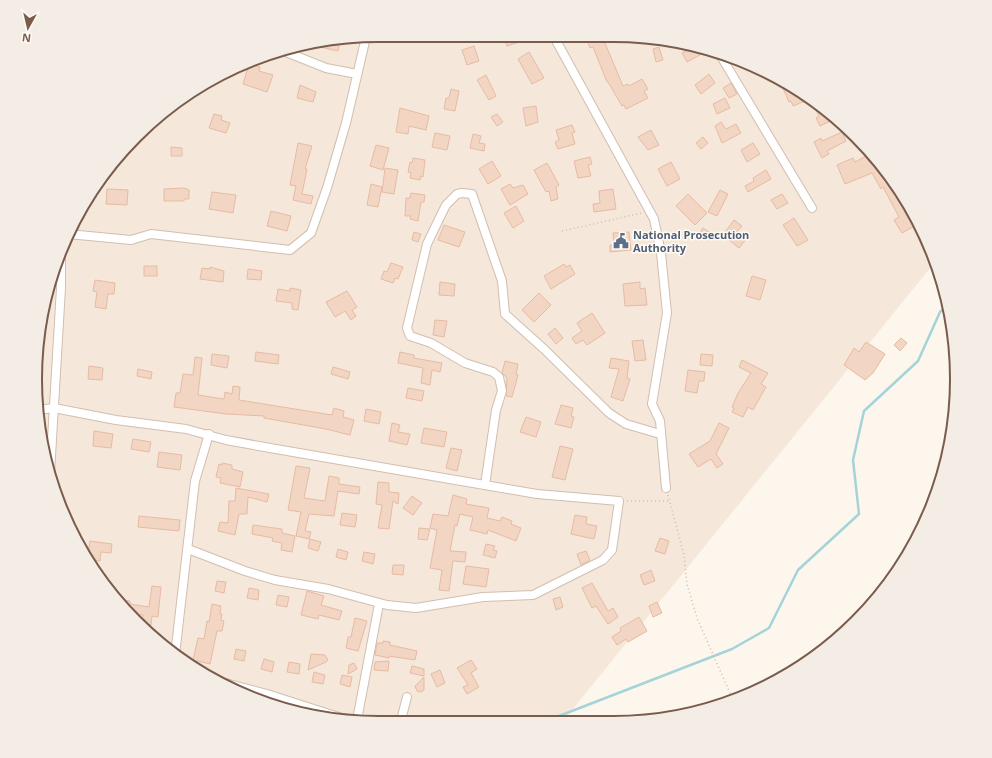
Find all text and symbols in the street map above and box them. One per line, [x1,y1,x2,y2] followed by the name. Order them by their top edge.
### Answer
[8,8,48,48] north arrow
[21,30,32,46] text: N
[633,227,749,255] place label: National Prosecution Authority
[612,232,630,250] public building icon: National Prosecution Authority

